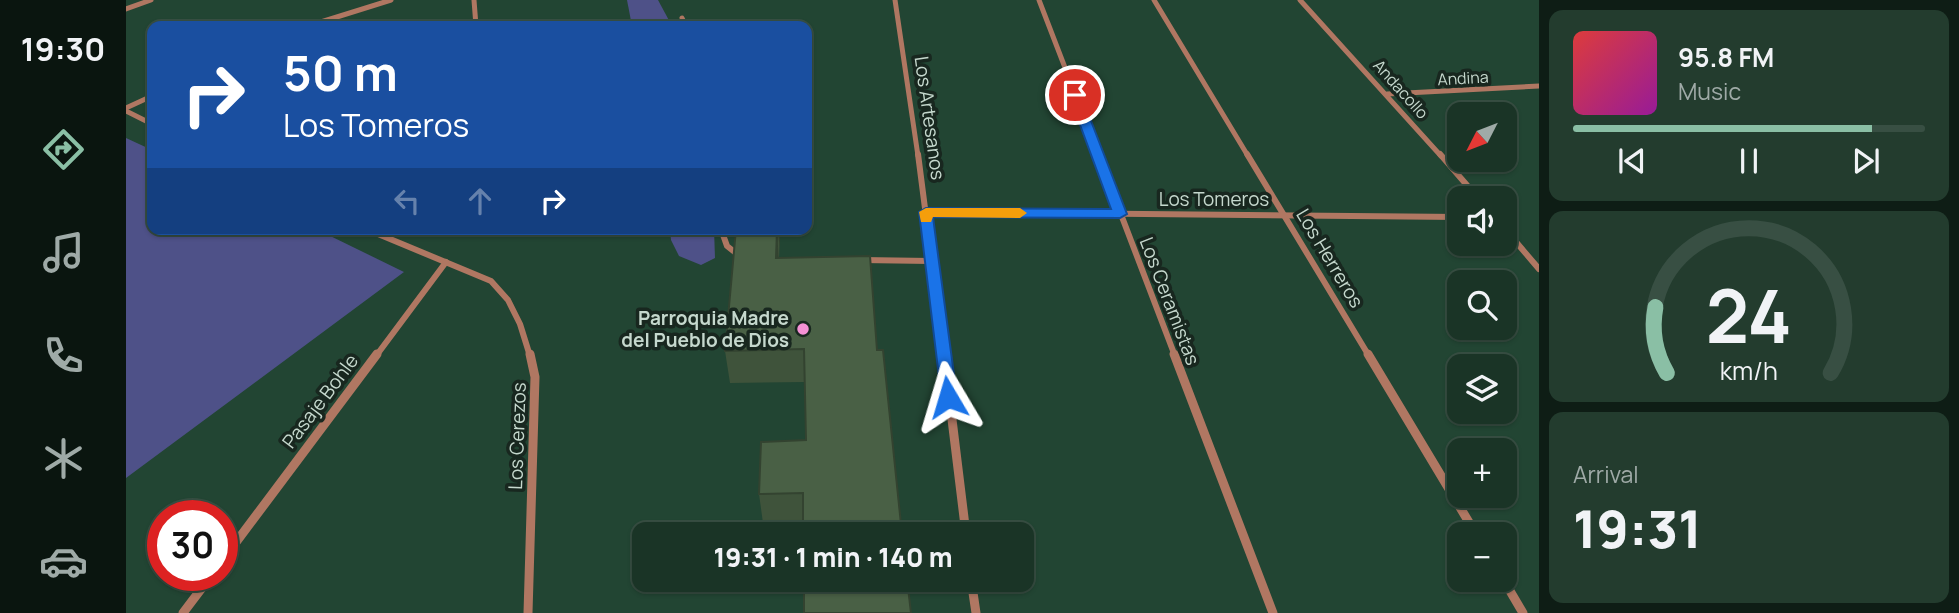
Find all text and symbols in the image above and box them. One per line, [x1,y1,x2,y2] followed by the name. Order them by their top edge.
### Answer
[21,27,105,71] text: 19:30
[283,39,398,106] text: 50 m
[1678,39,1774,75] text: 95.8 FM
[168,49,259,140] icon: right
[908,54,952,182] street label: Los Artesanos
[1368,55,1434,123] street label: Andacollo
[1045,65,1105,125] pin
[1437,66,1489,90] street label: Andina
[1678,75,1741,107] text: Music
[1056,76,1094,114] icon: arrive
[1447,102,1517,172] north arrow
[1447,102,1517,592] map controls
[283,103,469,147] text: Los Tomeros
[39,125,88,174] icon: directions
[1613,142,1651,180] icon: previous
[1730,142,1768,180] icon: pause
[1847,142,1885,180] icon: next
[388,182,426,220] icon: left
[461,182,499,220] icon: ahead
[534,182,572,220] icon: right
[1159,186,1269,212] street label: Los Tomeros
[1447,186,1517,256] button: sound
[1290,204,1370,312] street label: Los Herreros
[39,228,88,277] icon: music
[1134,233,1206,369] street label: Los Ceramistas
[1706,265,1792,365] text: 24
[1447,270,1517,340] button: search
[621,305,789,353] place label: Parroquia Madre del Pueblo de Dios
[795,321,811,337] marker: Parroquia Madre del Pueblo de Dios
[39,331,88,380] icon: phone
[276,349,364,453] street label: Pasaje Bohle
[1720,352,1778,387] text: km/h
[1447,354,1517,424] button: layers
[911,360,985,434] position arrow
[502,382,532,490] street label: Los Cerezos
[39,434,88,483] icon: climate
[1447,438,1517,508] button: +
[1573,458,1639,490] text: Arrival
[1573,493,1702,564] text: 19:31
[147,500,238,591] speed limit sign: 30
[1447,522,1517,592] button: −
[39,537,88,586] icon: car
[713,539,953,575] text: 19:31 · 1 min · 140 m

